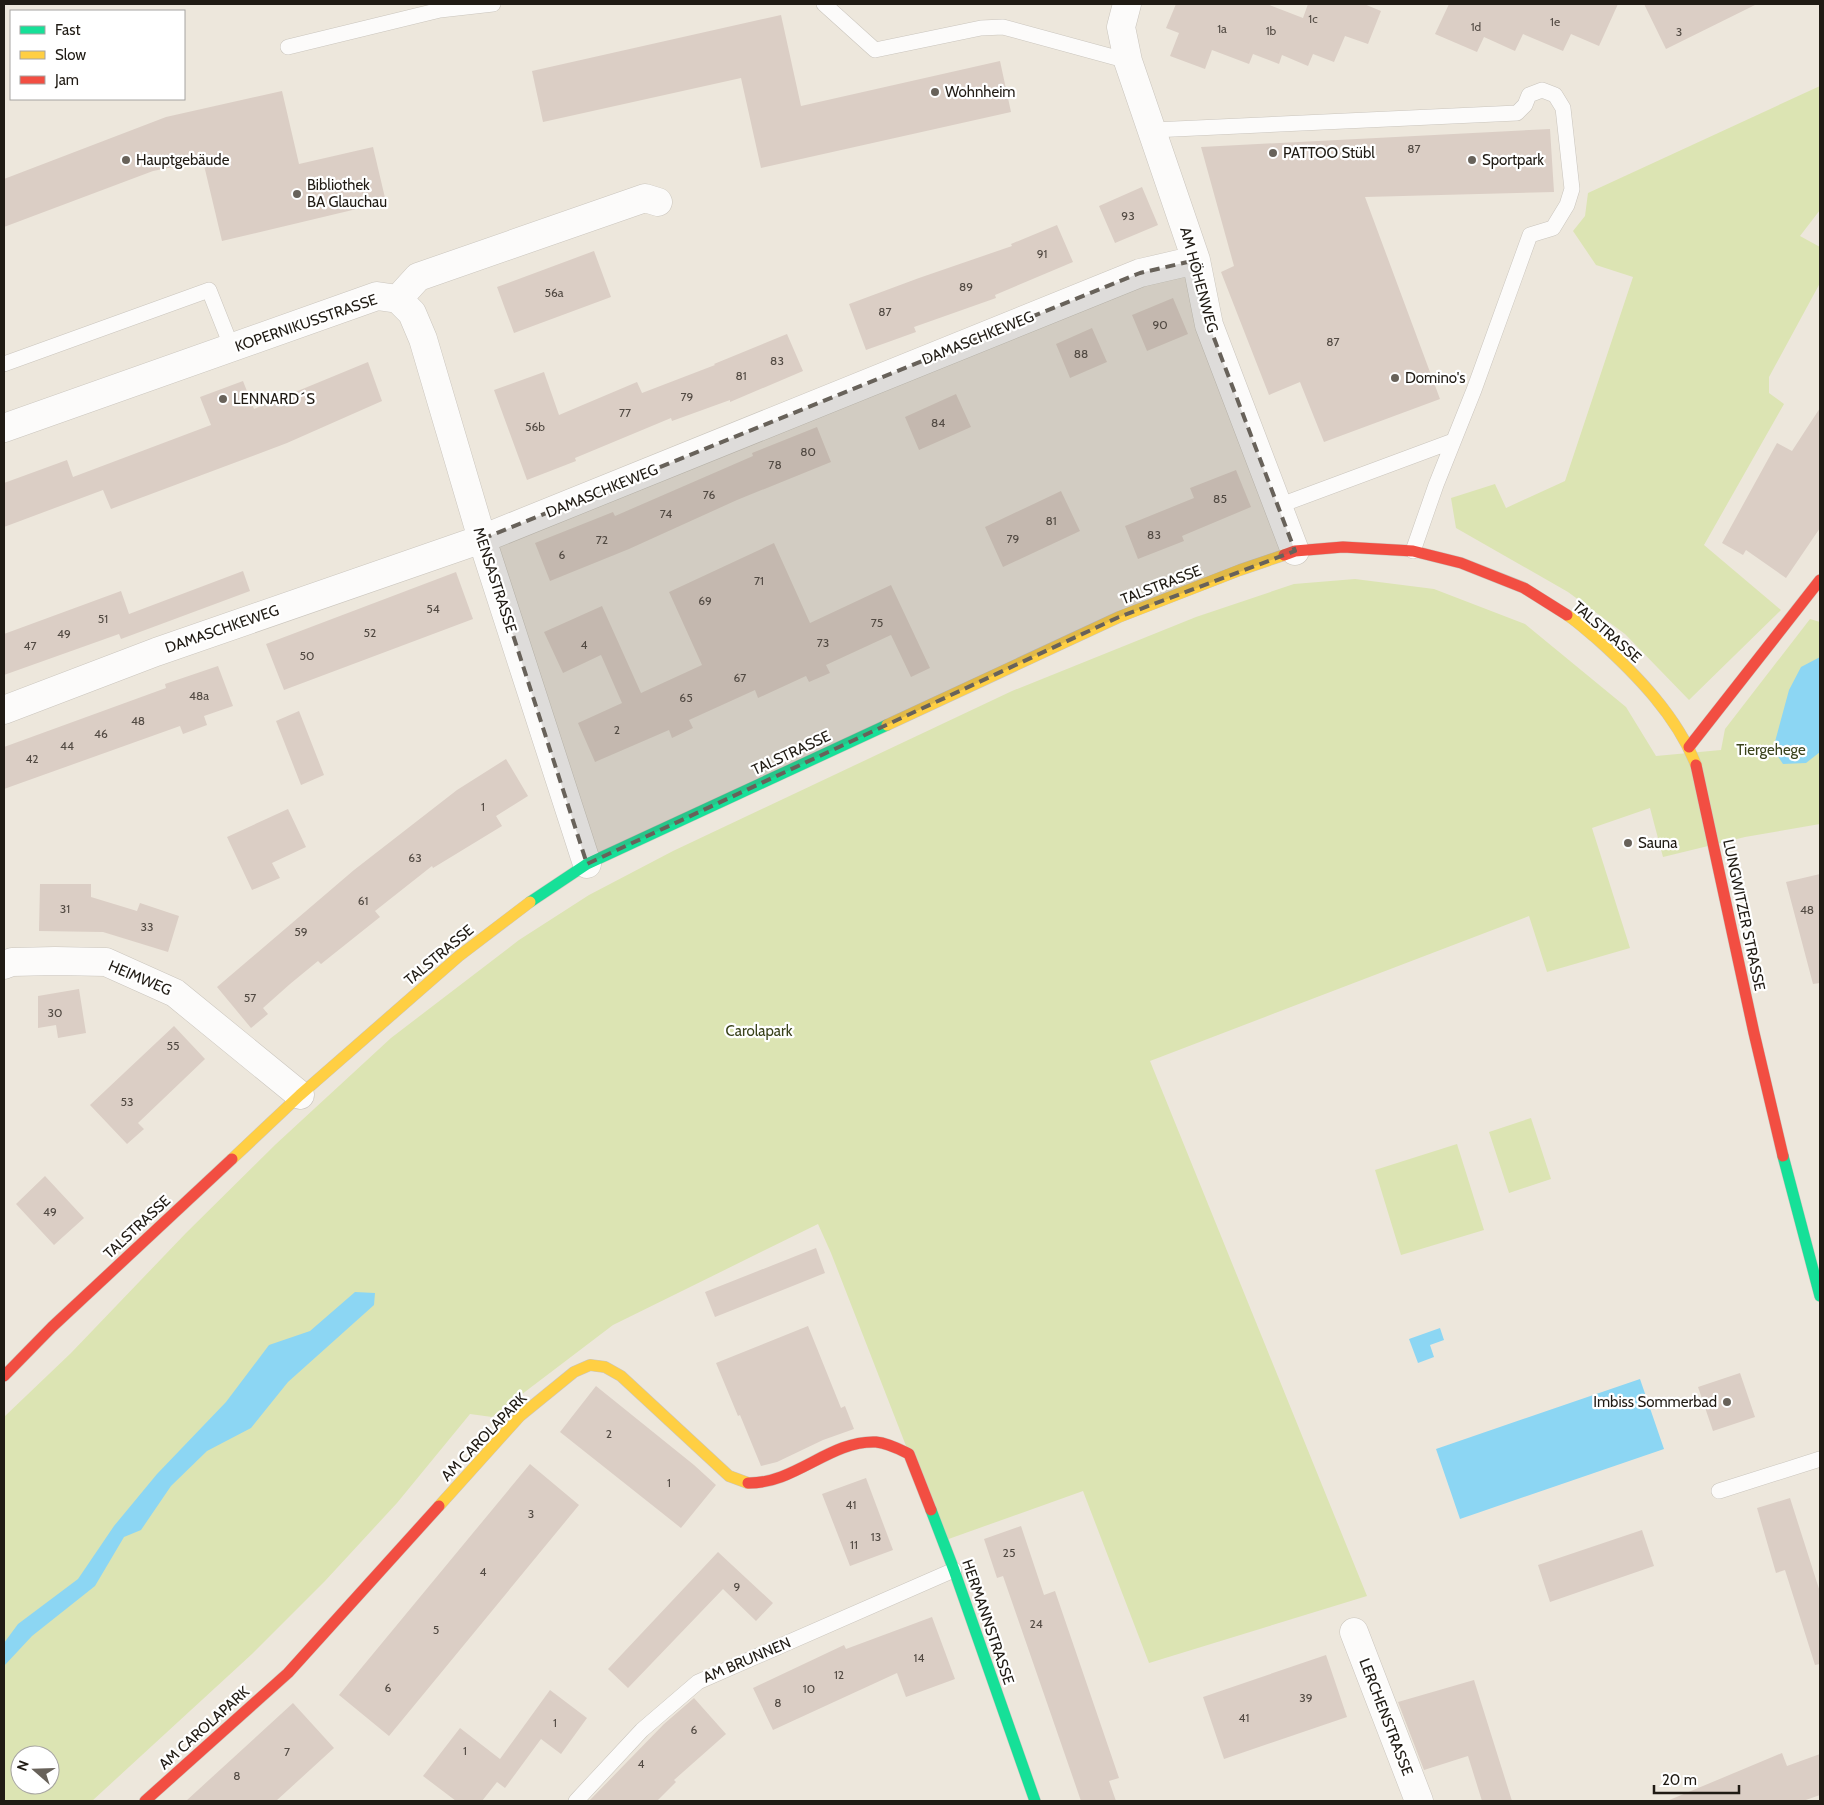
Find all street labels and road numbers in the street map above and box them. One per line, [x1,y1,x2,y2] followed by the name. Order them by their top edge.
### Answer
[1176,225,1222,335] street label: AM HÖHENWEG
[233,290,379,356] street label: KOPERNIKUSSTRASSE
[919,307,1037,369] street label: DAMASCHKEWEG
[543,460,661,522] street label: DAMASCHKEWEG
[469,525,521,635] street label: MENSASTRASSE
[1118,561,1204,609] street label: TALSTRASSE
[1569,597,1645,667] street label: TALSTRASSE
[163,601,281,657] street label: DAMASCHKEWEG
[749,727,833,779] street label: TALSTRASSE
[1719,838,1769,992] street label: LUNGWITZER STRASSE
[401,921,477,989] street label: TALSTRASSE
[106,957,174,999] street label: HEIMWEG
[100,1191,174,1263] street label: TALSTRASSE
[437,1389,531,1485] street label: AM CAROLAPARK
[958,1557,1018,1687] street label: HERMANNSTRASSE
[700,1633,794,1687] street label: AM BRUNNEN
[1355,1656,1417,1778] street label: LERCHENSTRASSE
[155,1682,253,1773] street label: AM CAROLAPARK

